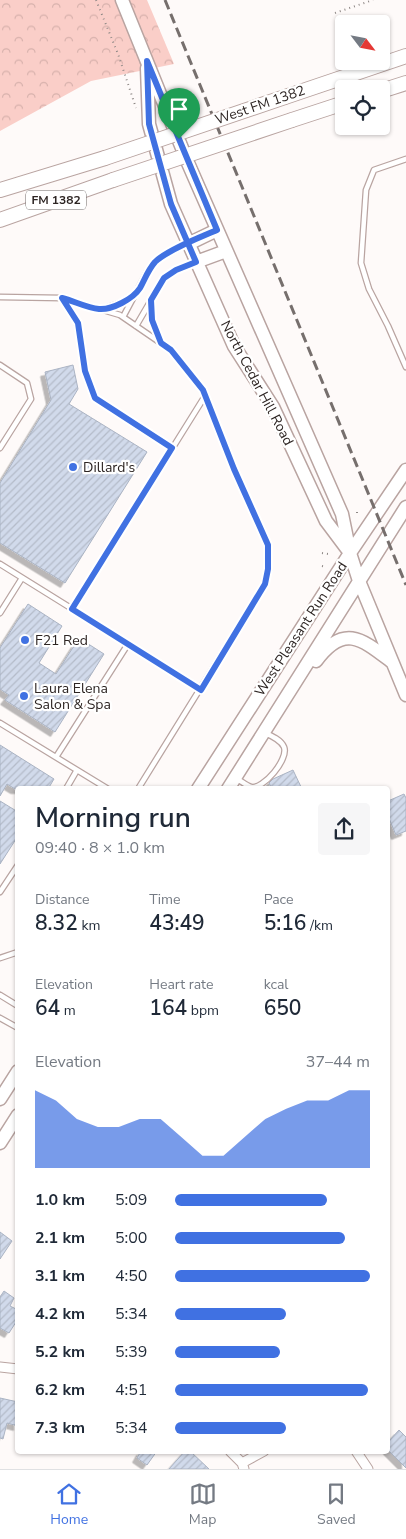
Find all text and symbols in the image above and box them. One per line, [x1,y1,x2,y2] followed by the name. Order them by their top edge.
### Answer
[335,15,390,70] north arrow
[335,15,390,135] map controls
[335,80,390,135] button: locate
[212,81,308,129] street label: West FM 1382
[158,88,200,139] pin
[165,95,193,123] icon: arrive
[26,190,86,210] road number: FM 1382
[216,317,298,449] street label: North Cedar Hill Road
[83,458,136,477] place label: Dillard's
[67,461,79,473] marker: Dillard's
[250,558,352,700] street label: West Pleasant Run Road
[35,631,88,650] place label: F21 Red
[19,634,31,646] marker: F21 Red
[34,679,111,714] place label: Laura Elena Salon & Spa
[18,690,30,702] marker: Laura Elena Salon & Spa
[35,799,191,837] text: Morning run
[318,803,370,855] button: share
[35,837,165,859] text: 09:40 · 8 × 1.0 km
[35,890,89,909] text: Distance
[149,890,180,909] text: Time
[264,890,293,909] text: Pace
[35,909,78,937] text: 8.32
[149,909,205,937] text: 43:49
[264,909,306,937] text: 5:16
[78,916,100,935] text: km
[306,916,333,935] text: /km
[35,975,93,994] text: Elevation
[149,975,213,994] text: Heart rate
[264,975,288,994] text: kcal
[35,994,60,1022] text: 64
[149,994,187,1022] text: 164
[264,994,301,1022] text: 650
[60,1001,76,1020] text: m
[187,1001,219,1020] text: bpm
[35,1051,101,1073] text: Elevation
[306,1051,370,1073] text: 37–44 m
[35,1189,85,1211] text: 1.0 km
[115,1189,147,1211] text: 5:09
[35,1227,85,1249] text: 2.1 km
[115,1227,147,1249] text: 5:00
[35,1265,85,1287] text: 3.1 km
[115,1265,147,1287] text: 4:50
[35,1303,85,1325] text: 4.2 km
[115,1303,147,1325] text: 5:34
[35,1341,85,1363] text: 5.2 km
[115,1341,147,1363] text: 5:39
[35,1379,85,1401] text: 6.2 km
[115,1379,147,1401] text: 4:51
[35,1417,85,1439] text: 7.3 km
[115,1417,147,1439] text: 5:34
[50,1480,88,1529] tab: Home
[189,1480,217,1529] tab: Map
[317,1480,356,1529] tab: Saved

